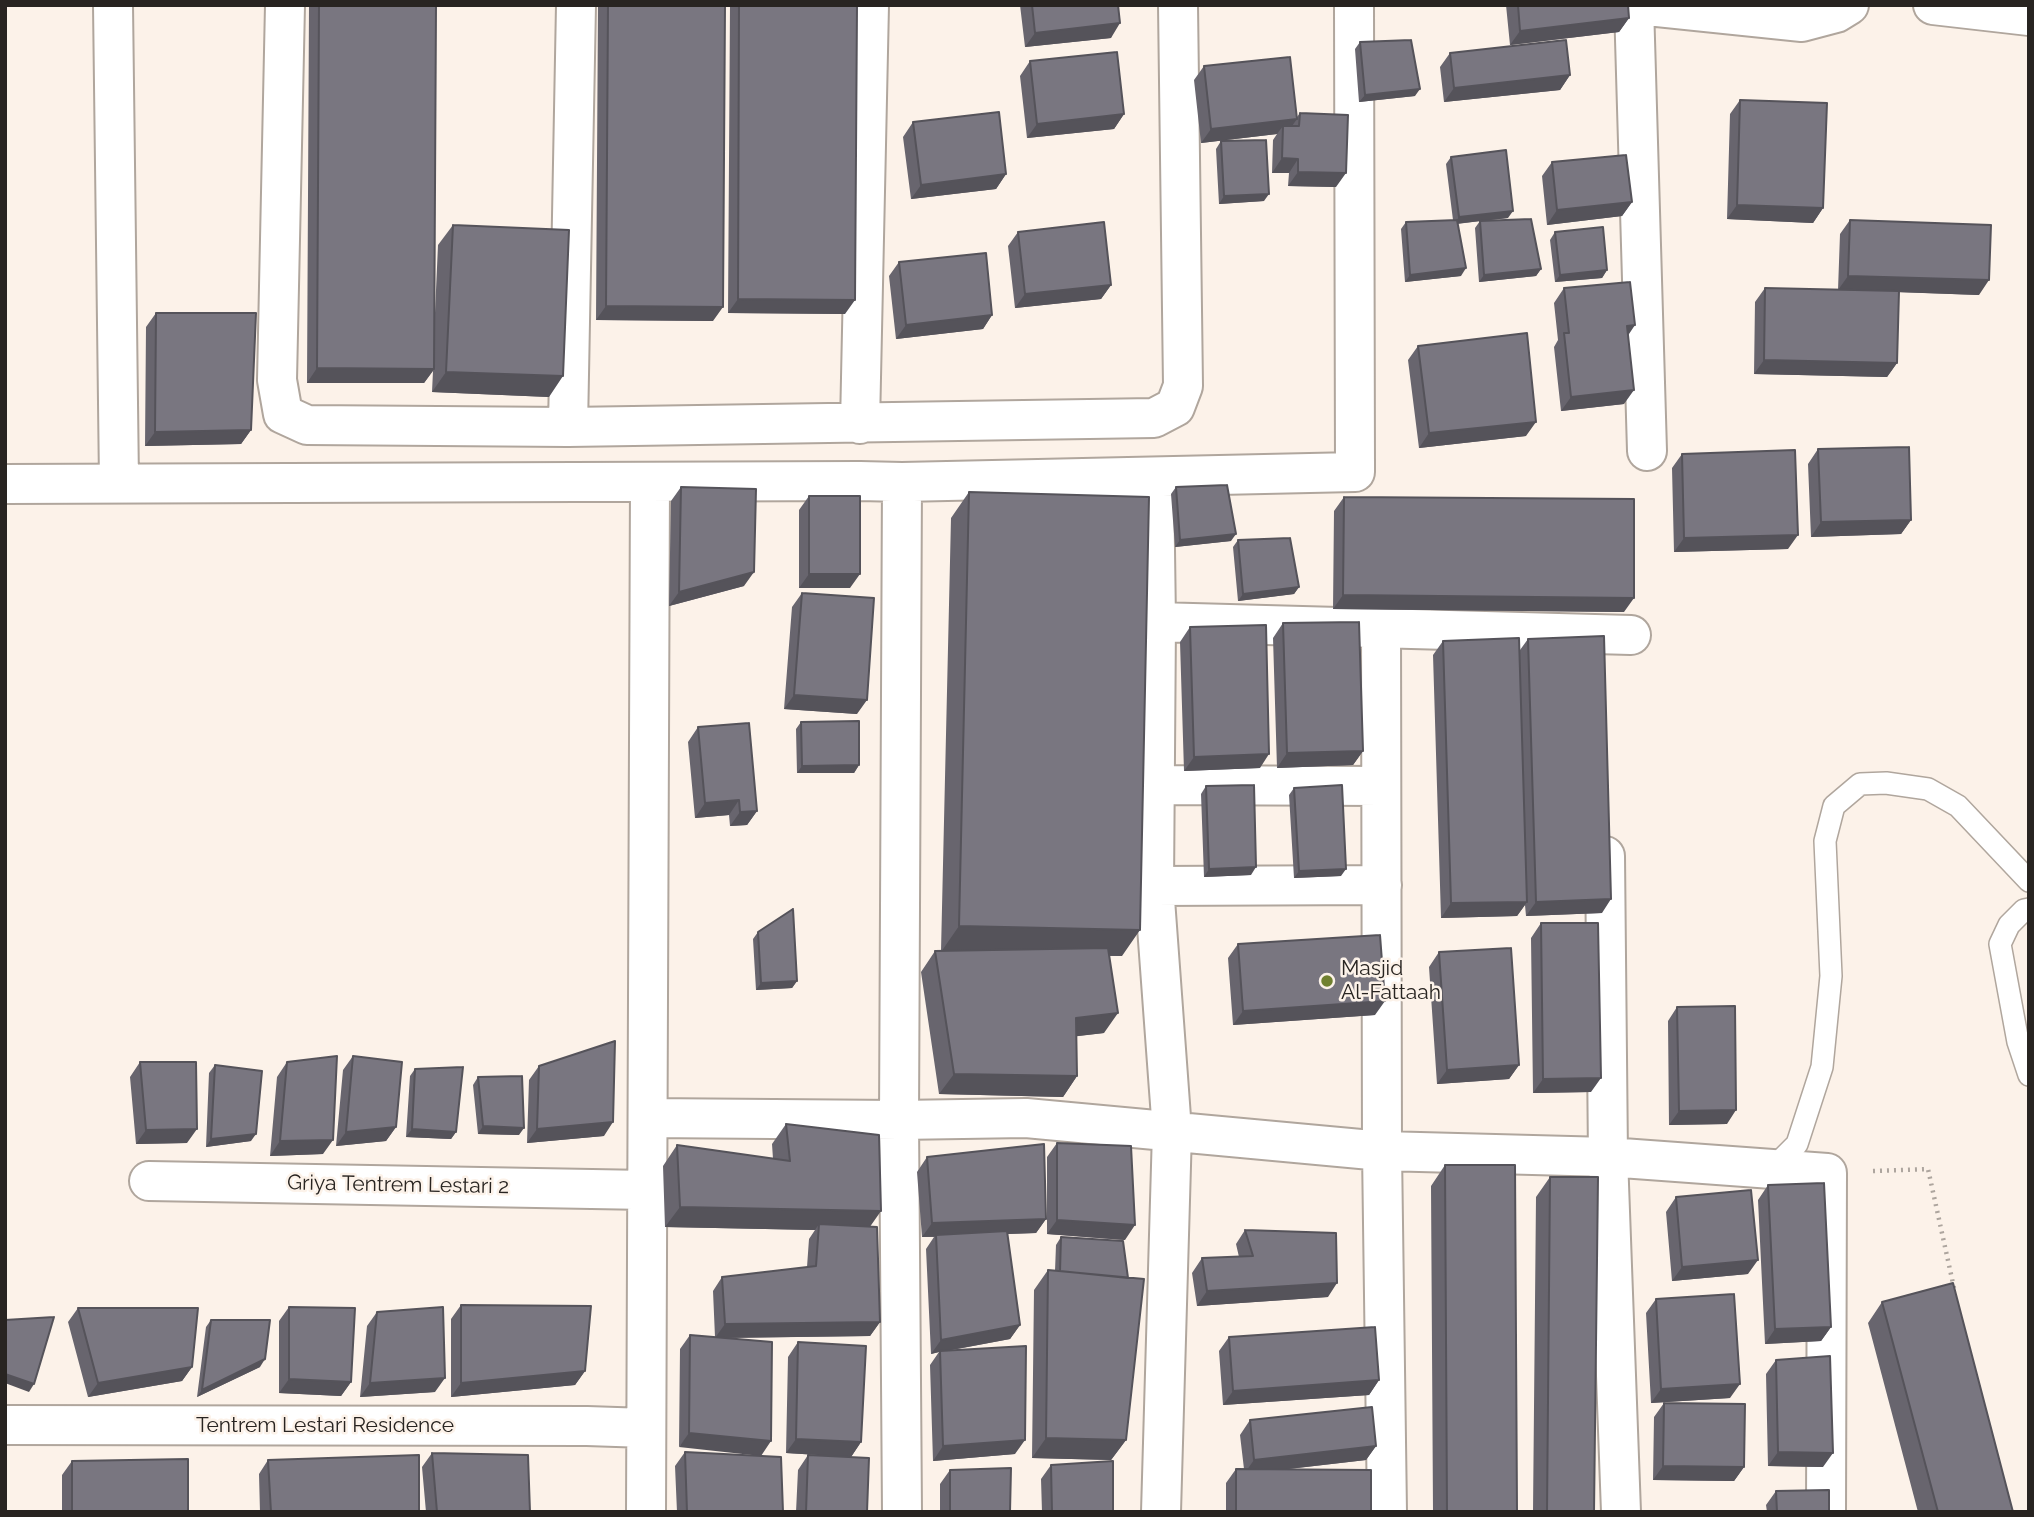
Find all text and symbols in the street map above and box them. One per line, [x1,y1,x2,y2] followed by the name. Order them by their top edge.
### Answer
[1341,956,1441,1006] place label: Masjid Al-Fattaah
[1319,973,1335,989] marker: Masjid Al-Fattaah
[287,1170,509,1200] street label: Griya Tentrem Lestari 2
[196,1413,454,1439] street label: Tentrem Lestari Residence

